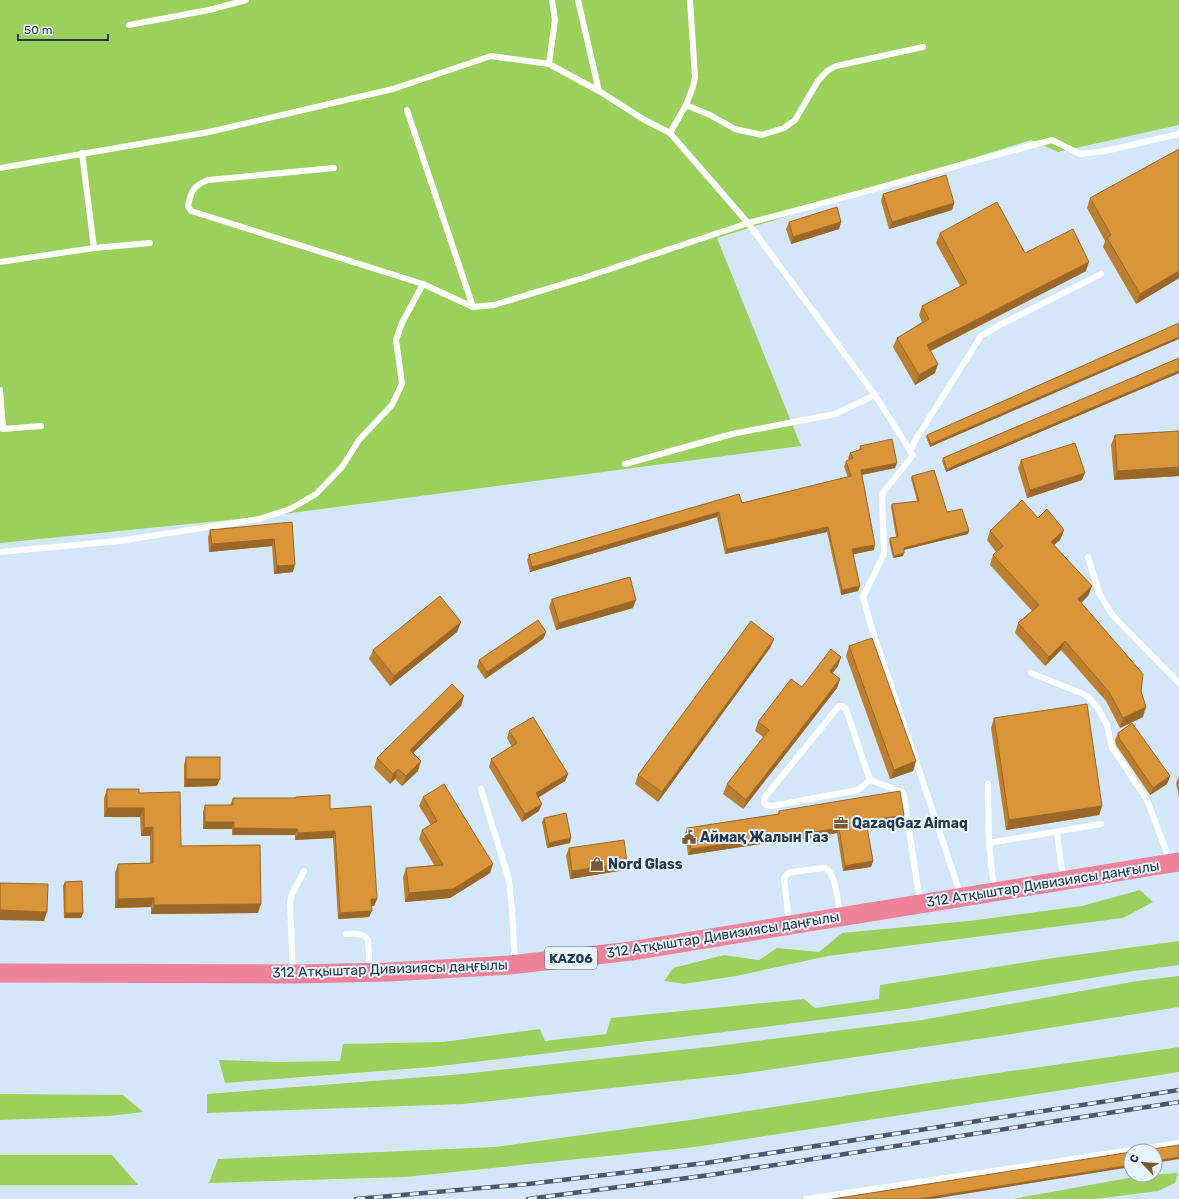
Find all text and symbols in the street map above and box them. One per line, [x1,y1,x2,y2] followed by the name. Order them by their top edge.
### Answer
[18,16,108,42] scale bar
[24,23,52,37] text: 50 m
[833,815,849,831] office icon: QazaqGaz Aimaq
[852,815,968,832] place label: QazaqGaz Aimaq
[681,829,697,845] public building icon: Аймақ Жалын Газ
[700,829,829,846] place label: Аймақ Жалын Газ
[589,856,605,872] shop icon: Nord Glass
[608,856,683,873] place label: Nord Glass
[925,857,1161,911] street label: 312 Атқыштар Дивизиясы даңғылы
[605,908,841,962] street label: 312 Атқыштар Дивизиясы даңғылы
[545,947,597,969] road number: KАZ06
[272,956,508,982] street label: 312 Атқыштар Дивизиясы даңғылы
[1123,1143,1163,1183] north arrow
[1127,1152,1142,1165] text: С

